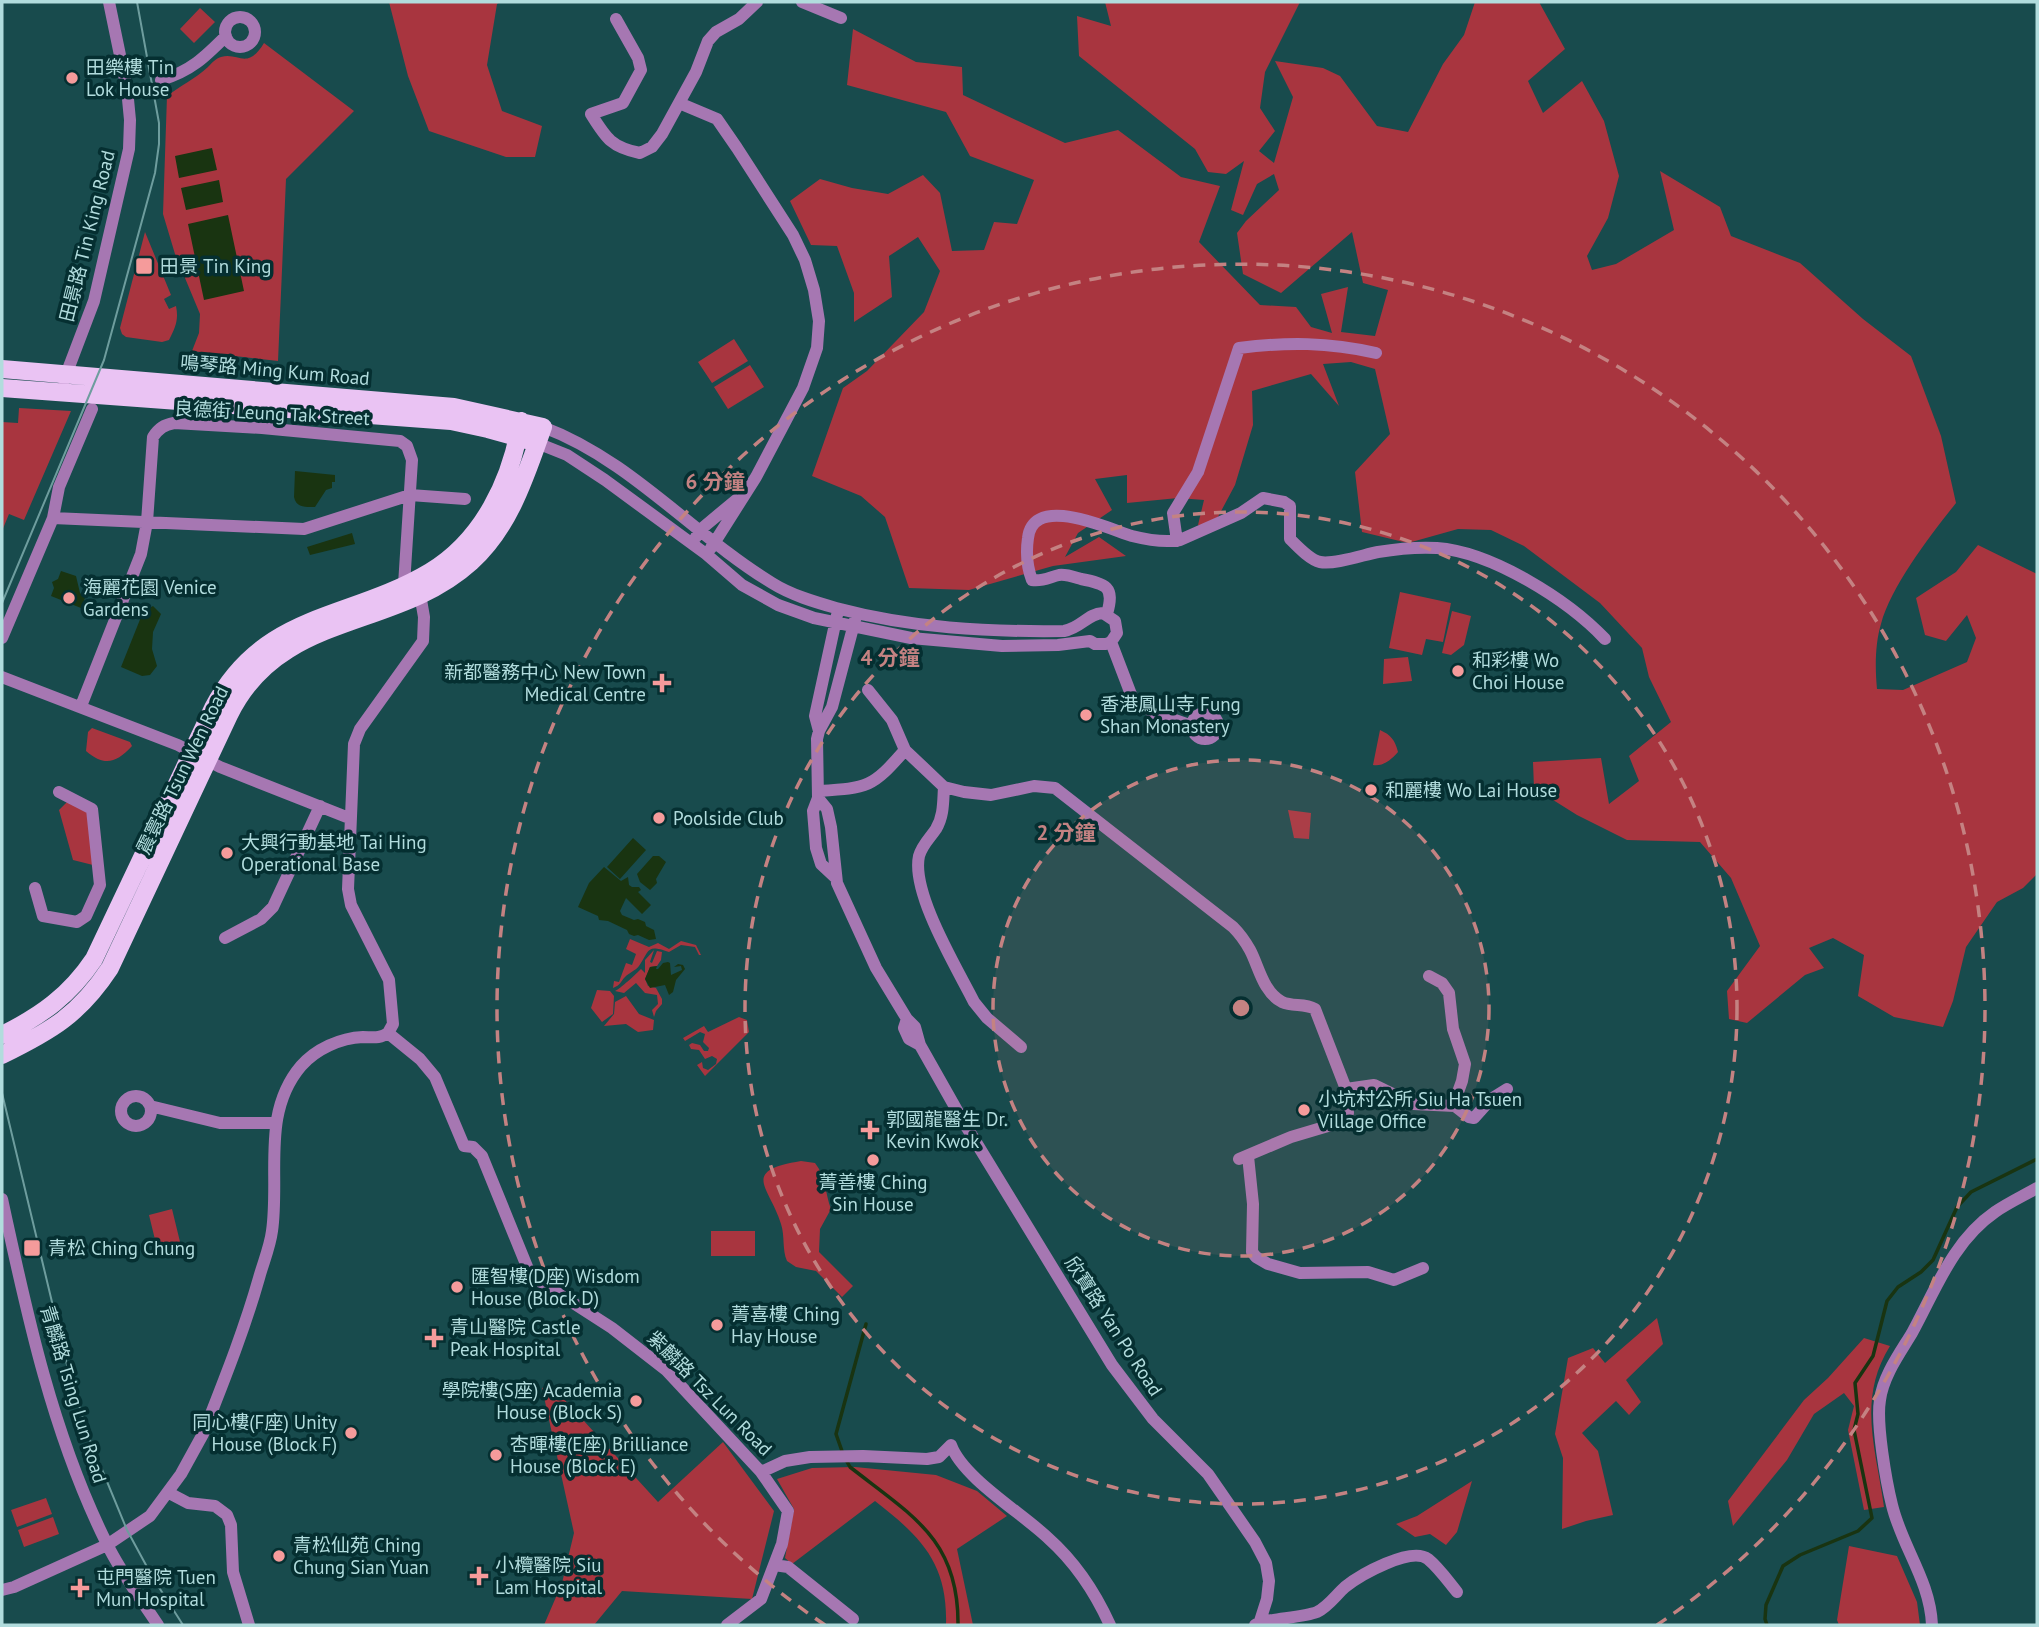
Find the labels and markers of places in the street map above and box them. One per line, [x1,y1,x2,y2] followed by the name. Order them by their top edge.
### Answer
[86,55,174,101] place label: 田樂樓 Tin Lok House
[64,70,80,86] marker: 田樂樓 Tin Lok House
[160,254,271,278] place label: 田景 Tin King
[134,256,154,276] marker: 田景 Tin King
[83,575,217,621] place label: 海麗花園 Venice Gardens
[61,590,77,606] marker: 海麗花園 Venice Gardens
[1472,648,1564,694] place label: 和彩樓 Wo Choi House
[444,660,646,706] place label: 新都醫務中心 New Town Medical Centre
[1450,663,1466,679] marker: 和彩樓 Wo Choi House
[652,673,672,693] marker: 新都醫務中心 New Town Medical Centre
[1100,692,1241,738] place label: 香港鳳山寺 Fung Shan Monastery
[1078,707,1094,723] marker: 香港鳳山寺 Fung Shan Monastery
[1385,778,1557,802] place label: 和麗樓 Wo Lai House
[1363,782,1379,798] marker: 和麗樓 Wo Lai House
[673,806,784,830] place label: Poolside Club
[651,810,667,826] marker: Poolside Club
[241,830,427,876] place label: 大興行動基地 Tai Hing Operational Base
[219,845,235,861] marker: 大興行動基地 Tai Hing Operational Base
[1229,996,1253,1020] centre of rings
[1317,1087,1522,1133] place label: 小坑村公所 Siu Ha Tsuen Village Office
[1296,1102,1312,1118] marker: 小坑村公所 Siu Ha Tsuen Village Office
[886,1107,1008,1153] place label: 郭國龍醫生 Dr. Kevin Kwok
[860,1120,880,1140] marker: 郭國龍醫生 Dr. Kevin Kwok
[865,1152,881,1168] marker: 菁善樓 Ching Sin House
[818,1170,928,1216] place label: 菁善樓 Ching Sin House
[48,1236,195,1260] place label: 青松 Ching Chung
[22,1238,42,1258] marker: 青松 Ching Chung
[471,1264,640,1310] place label: 匯智樓(D座) Wisdom House (Block D)
[449,1279,465,1295] marker: 匯智樓(D座) Wisdom House (Block D)
[731,1302,840,1348] place label: 菁喜樓 Ching Hay House
[450,1315,581,1361] place label: 青山醫院 Castle Peak Hospital
[709,1317,725,1333] marker: 菁喜樓 Ching Hay House
[424,1328,444,1348] marker: 青山醫院 Castle Peak Hospital
[442,1378,622,1424] place label: 學院樓(S座) Academia House (Block S)
[628,1393,644,1409] marker: 學院樓(S座) Academia House (Block S)
[192,1410,337,1456] place label: 同心樓(F座) Unity House (Block F)
[343,1425,359,1441] marker: 同心樓(F座) Unity House (Block F)
[510,1432,688,1478] place label: 杏暉樓(E座) Brilliance House (Block E)
[488,1447,504,1463] marker: 杏暉樓(E座) Brilliance House (Block E)
[293,1533,429,1579] place label: 青松仙苑 Ching Chung Sian Yuan
[271,1548,287,1564] marker: 青松仙苑 Ching Chung Sian Yuan
[495,1553,603,1599] place label: 小欖醫院 Siu Lam Hospital
[96,1565,216,1611] place label: 屯門醫院 Tuen Mun Hospital
[469,1566,489,1586] marker: 小欖醫院 Siu Lam Hospital
[70,1578,90,1598] marker: 屯門醫院 Tuen Mun Hospital

